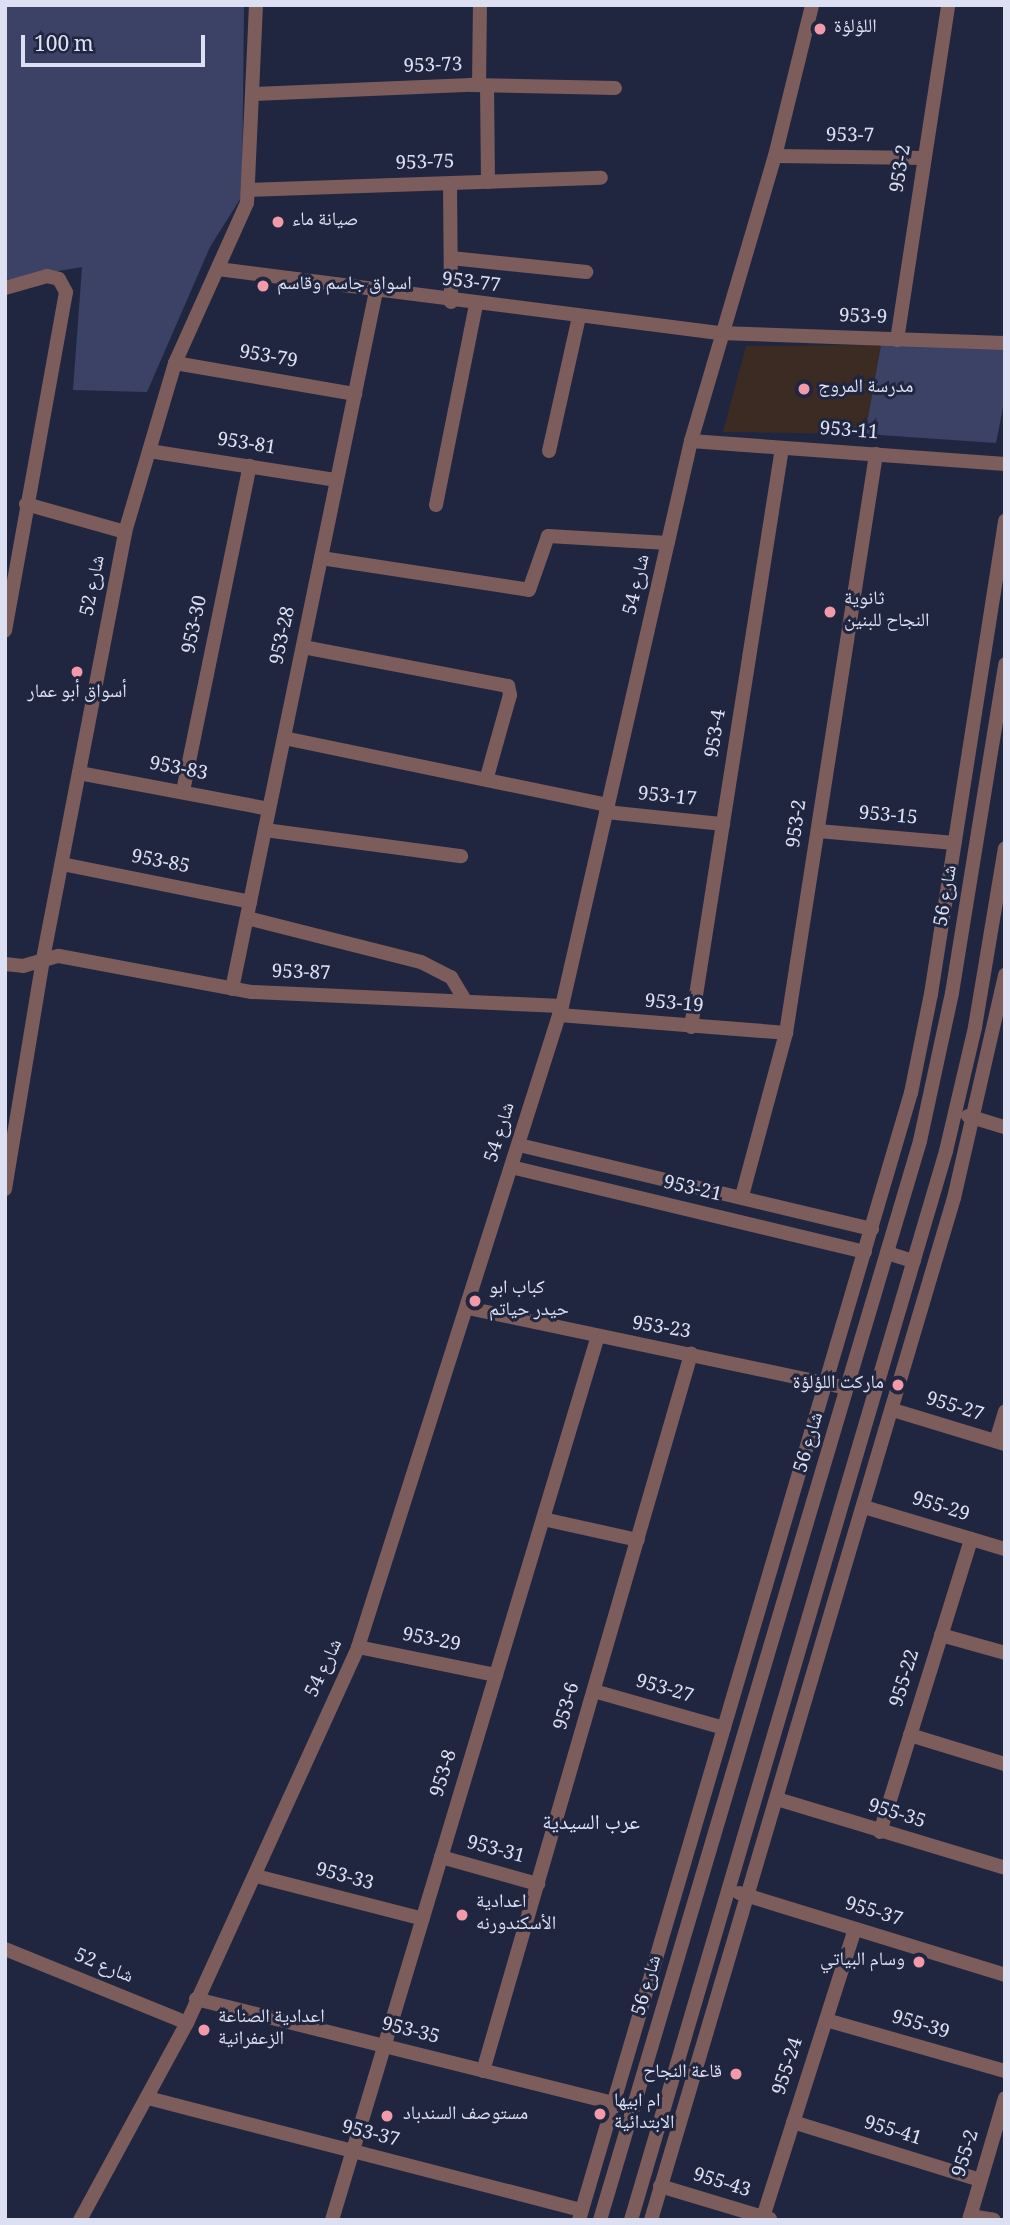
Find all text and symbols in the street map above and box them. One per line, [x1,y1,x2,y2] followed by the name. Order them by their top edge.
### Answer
[834,18,877,40] place label: اللؤلؤة
[24,21,208,65] scale bar
[812,21,828,37] marker: اللؤلؤة
[34,29,94,64] text: 100 m
[403,56,463,80] street label: 953-73
[826,126,874,150] street label: 953-7
[888,143,918,195] street label: 953-2
[395,153,455,177] street label: 953-75
[292,211,358,233] place label: صيانة ماء
[270,214,286,230] marker: صيانة ماء
[440,270,502,300] street label: 953-77
[277,275,412,297] place label: اسواق جاسم وقاسم
[255,278,271,294] marker: اسواق جاسم وقاسم
[838,307,888,331] street label: 953-9
[237,343,299,375] street label: 953-79
[818,378,913,400] place label: مدرسة المروج
[796,381,812,397] marker: مدرسة المروج
[819,420,879,446] street label: 953-11
[215,430,277,462] street label: 953-81
[621,552,657,618] street label: شارع 54
[78,554,112,618] street label: شارع 52
[844,590,930,634] place label: ثانوية النجاح للبنين
[180,594,214,656] street label: 953-30
[822,604,838,620] marker: ثانوية النجاح للبنين
[268,605,302,667] street label: 953-28
[69,664,85,680] marker: أسواق أبو عمار
[27,683,127,705] place label: أسواق أبو عمار
[703,708,733,760] street label: 953-4
[147,754,209,788] street label: 953-83
[636,785,698,813] street label: 953-17
[784,798,814,850] street label: 953-2
[858,804,918,832] street label: 953-15
[129,847,191,881] street label: 953-85
[932,864,964,928] street label: شارع 56
[271,963,331,987] street label: 953-87
[644,992,704,1020] street label: 953-19
[482,1100,522,1166] street label: شارع 54
[661,1173,723,1209] street label: 953-21
[489,1279,569,1323] place label: كباب ابو حيدر حياتم
[467,1293,483,1309] marker: كباب ابو حيدر حياتم
[630,1314,692,1346] street label: 953-23
[793,1374,884,1396] place label: ماركت اللؤلؤة
[890,1377,906,1393] marker: ماركت اللؤلؤة
[922,1389,986,1429] street label: 955-27
[792,1410,830,1476] street label: شارع 56
[908,1489,972,1529] street label: 955-29
[400,1625,462,1659] street label: 953-29
[303,1636,349,1702] street label: شارع 54
[887,1647,927,1711] street label: 955-22
[633,1672,695,1710] street label: 953-27
[551,1681,587,1733] street label: 953-6
[428,1748,464,1800] street label: 953-8
[864,1796,928,1836] street label: 955-35
[542,1812,640,1838] district label: عرب السيدية
[464,1833,526,1871] street label: 953-31
[313,1860,375,1898] street label: 953-33
[476,1893,556,1937] place label: اعدادية الأسكندورنه
[841,1894,905,1934] street label: 955-37
[454,1907,470,1923] marker: اعدادية الأسكندورنه
[70,1946,136,1990] street label: شارع 52
[820,1951,905,1973] place label: وسام البياتي
[630,1953,668,2019] street label: شارع 56
[911,1954,927,1970] marker: وسام البياتي
[218,2008,325,2052] place label: اعدادية الصناعة الزعفرانية
[889,2008,951,2046] street label: 955-39
[379,2015,441,2051] street label: 953-35
[196,2022,212,2038] marker: اعدادية الصناعة الزعفرانية
[770,2035,810,2099] street label: 955-24
[643,2063,722,2085] place label: قاعة النجاح
[728,2066,744,2082] marker: قاعة النجاح
[614,2092,675,2136] place label: ام ابيها الابتدائية
[403,2105,528,2127] place label: مستوصف السندباد
[377,2106,397,2126] marker: مستوصف السندباد
[592,2106,608,2122] marker: ام ابيها الابتدائية
[860,2113,924,2153] street label: 955-41
[339,2118,401,2154] street label: 953-37
[950,2128,986,2180] street label: 955-2
[689,2165,753,2205] street label: 955-43

